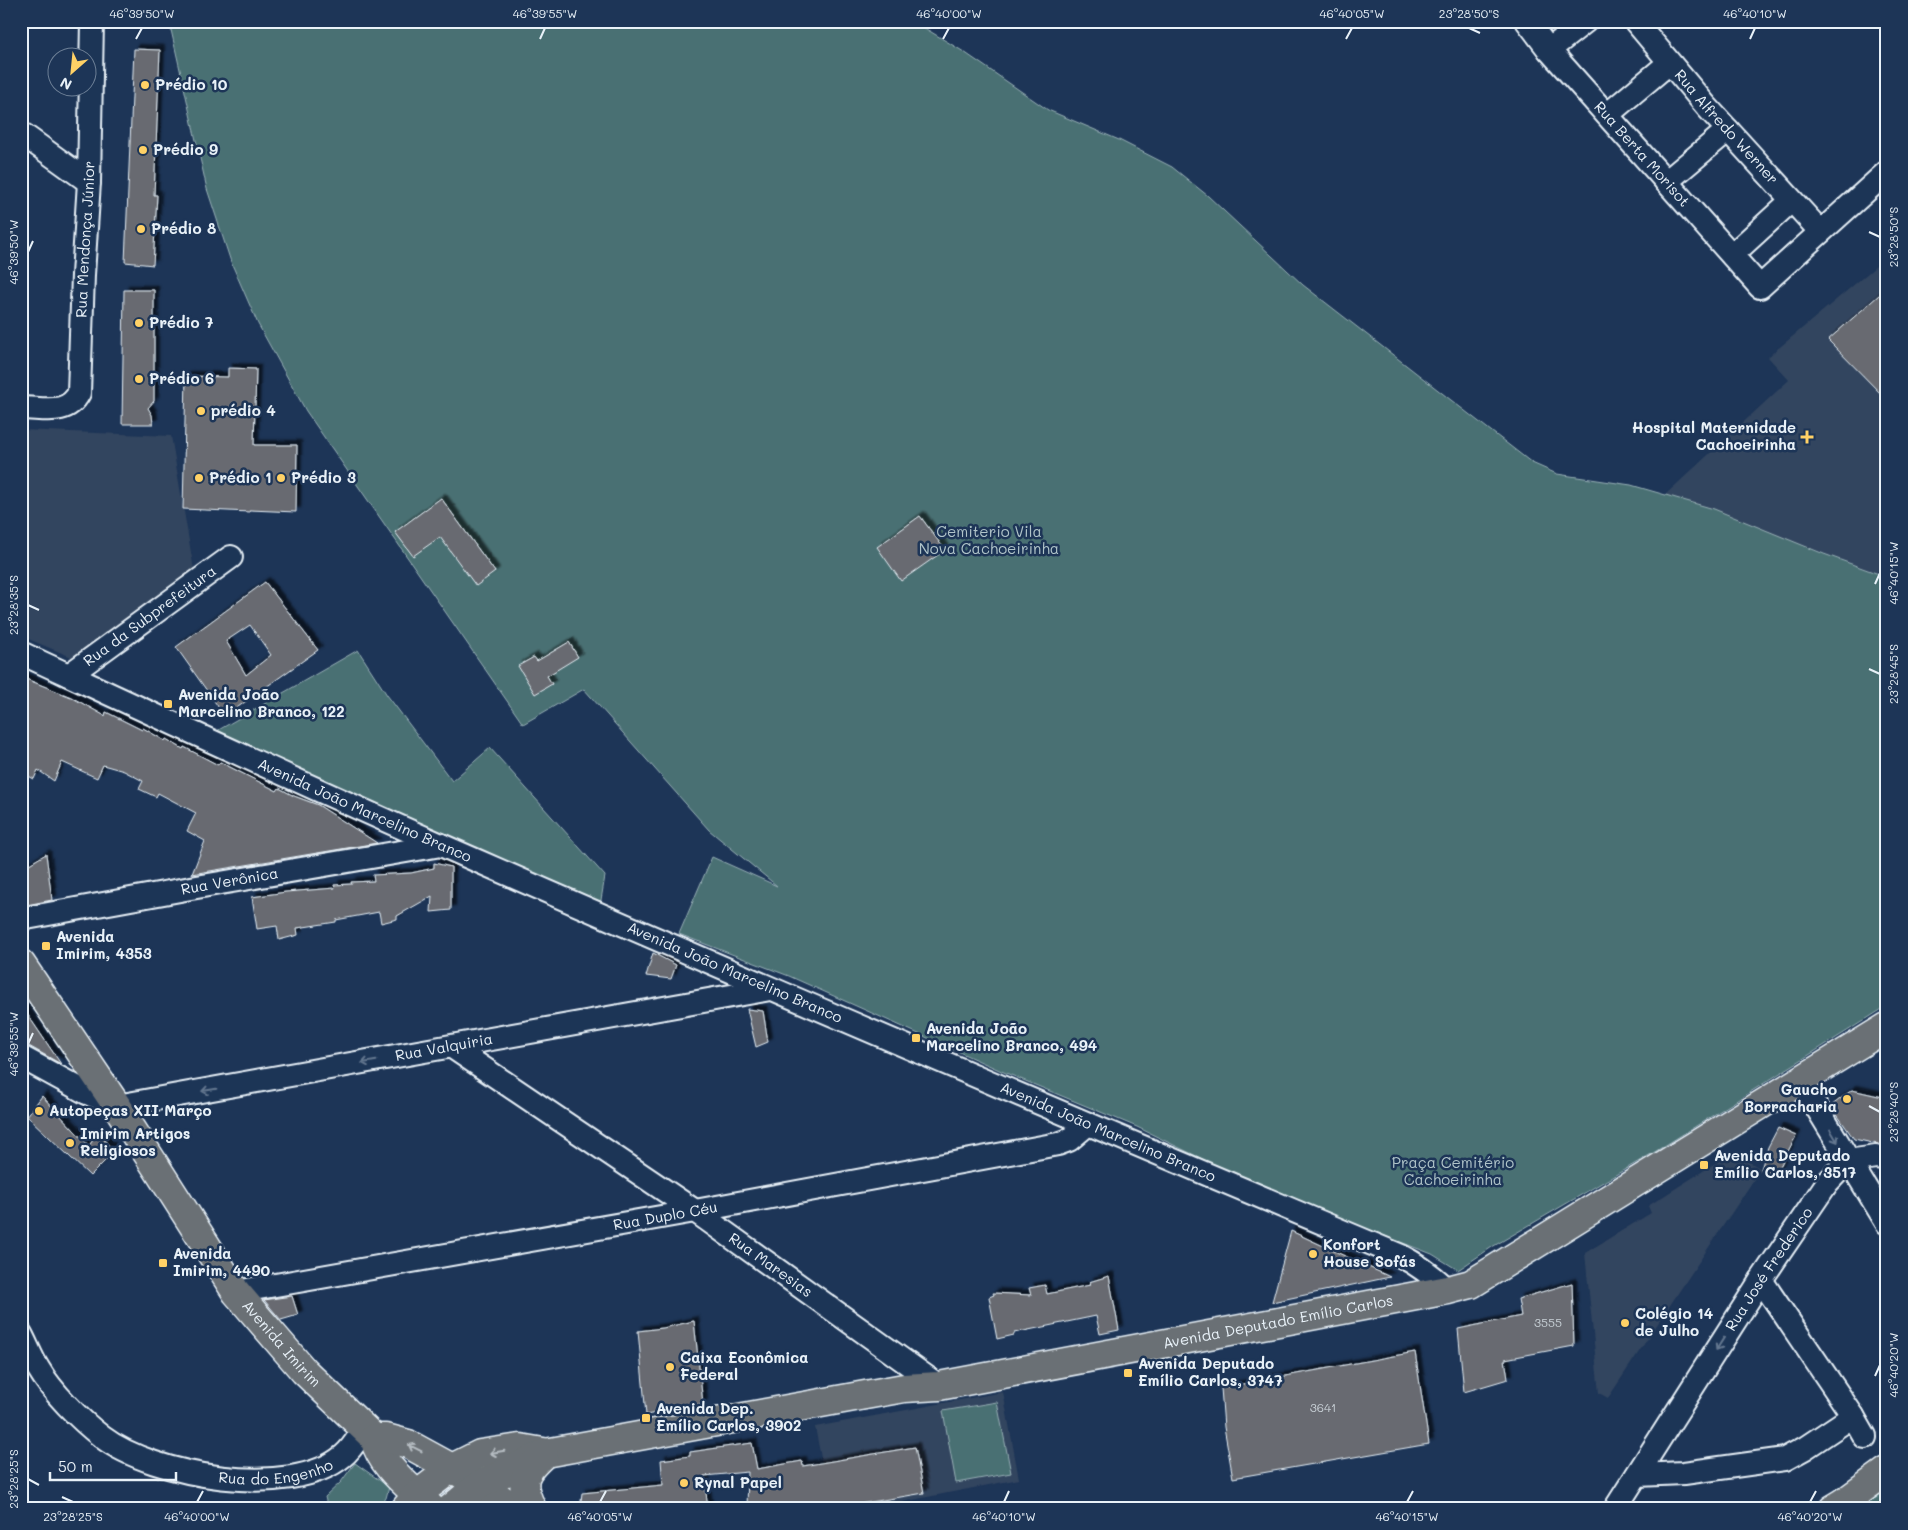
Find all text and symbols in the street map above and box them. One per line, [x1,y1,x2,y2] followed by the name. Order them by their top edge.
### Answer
[110,5,174,21] text: 46°39'50"W
[513,5,577,21] text: 46°39'55"W
[916,5,982,21] text: 46°40'00"W
[1319,5,1385,21] text: 46°40'05"W
[1439,5,1499,21] text: 23°28'50"S
[1723,5,1787,21] text: 46°40'10"W
[48,48,98,98] north arrow
[1671,65,1783,188] street label: Rua Alfredo Werner
[57,73,75,95] text: N
[155,74,228,94] place label: Prédio 10
[139,79,151,91] marker: Prédio 10
[1590,97,1695,211] street label: Rua Berta Morisot
[153,139,218,159] place label: Prédio 9
[137,144,149,156] marker: Prédio 9
[71,161,98,318] street label: Rua Mendonça Júnior
[1885,207,1901,267] text: 23°28'50"S
[151,218,216,238] place label: Prédio 8
[5,220,21,284] text: 46°39'50"W
[135,223,147,235] marker: Prédio 8
[149,312,213,332] place label: Prédio 7
[133,317,145,329] marker: Prédio 7
[149,368,214,388] place label: Prédio 6
[133,373,145,385] marker: Prédio 6
[211,400,276,420] place label: prédio 4
[195,405,207,417] marker: prédio 4
[1632,417,1796,454] place label: Hospital Maternidade Cachoeirinha
[1800,430,1814,444] marker: Hospital Maternidade Cachoeirinha
[209,467,272,487] place label: Prédio 1
[291,467,356,487] place label: Prédio 3
[193,472,205,484] marker: Prédio 1
[275,472,287,484] marker: Prédio 3
[919,521,1059,558] park label: Cemiterio Vila Nova Cachoeirinha
[1885,541,1901,605] text: 46°40'15"W
[79,560,220,670] street label: Rua da Subprefeitura
[5,575,21,635] text: 23°28'35"S
[1885,644,1901,704] text: 23°28'45"S
[178,684,345,721] place label: Avenida João Marcelino Branco, 122
[162,698,174,710] marker: Avenida João Marcelino Branco, 122
[255,753,475,866] street label: Avenida João Marcelino Branco
[179,862,280,899] street label: Rua Verônica
[624,916,846,1027] street label: Avenida João Marcelino Branco
[56,926,152,963] place label: Avenida Imirim, 4353
[40,940,52,952] marker: Avenida Imirim, 4353
[5,1012,21,1076] text: 46°39'55"W
[926,1018,1098,1055] place label: Avenida João Marcelino Branco, 494
[393,1028,494,1065] street label: Rua Valquiria
[910,1032,922,1044] marker: Avenida João Marcelino Branco, 494
[361,1057,377,1067] one-way arrow
[997,1077,1219,1186] street label: Avenida João Marcelino Branco
[1744,1079,1837,1116] place label: Gaucho Borracharia
[1885,1082,1901,1142] text: 23°28'40"S
[201,1086,217,1096] one-way arrow
[1841,1093,1853,1105] marker: Gaucho Borracharia
[49,1100,212,1120] place label: Autopeças XII Março
[33,1105,45,1117] marker: Autopeças XII Março
[80,1123,190,1160] place label: Imirim Artigos Religiosos
[1830,1129,1840,1143] one-way arrow
[64,1137,76,1149] marker: Imirim Artigos Religiosos
[1714,1145,1856,1182] place label: Avenida Deputado Emílio Carlos, 3517
[1392,1152,1514,1189] park label: Praça Cemitério Cachoeirinha
[1698,1159,1710,1171] marker: Avenida Deputado Emílio Carlos, 3517
[611,1196,719,1234] street label: Rua Duplo Céu
[1720,1203,1817,1334] street label: Rua José Frederico
[725,1227,817,1301] street label: Rua Maresias
[1323,1234,1416,1271] place label: Konfort House Sofás
[173,1243,270,1280] place label: Avenida Imirim, 4490
[1307,1248,1319,1260] marker: Konfort House Sofás
[157,1257,169,1269] marker: Avenida Imirim, 4490
[1161,1290,1395,1353] street label: Avenida Deputado Emílio Carlos
[238,1295,326,1391] street label: Avenida Imirim
[1635,1303,1714,1340] place label: Colégio 14 de Julho
[1534,1314,1562,1330] house number: 3555
[1619,1317,1631,1329] marker: Colégio 14 de Julho
[1885,1333,1901,1397] text: 46°40'20"W
[1715,1336,1725,1350] one-way arrow
[680,1347,808,1384] place label: Caixa Econômica Federal
[1138,1353,1282,1390] place label: Avenida Deputado Emílio Carlos, 3747
[664,1361,676,1373] marker: Caixa Econômica Federal
[1122,1367,1134,1379] marker: Avenida Deputado Emílio Carlos, 3747
[656,1398,801,1435] place label: Avenida Dep. Emílio Carlos, 3902
[1310,1399,1336,1415] house number: 3641
[640,1412,652,1424] marker: Avenida Dep. Emílio Carlos, 3902
[408,1443,423,1452] one-way arrow
[489,1447,505,1457] one-way arrow
[5,1449,21,1509] text: 23°28'25"S
[50,1450,176,1482] scale bar
[218,1454,336,1489] street label: Rua do Engenho
[58,1456,93,1476] text: 50 m
[694,1472,782,1492] place label: Rynal Papel
[678,1477,690,1489] marker: Rynal Papel
[43,1508,103,1524] text: 23°28'25"S
[164,1508,230,1524] text: 46°40'00"W
[567,1508,633,1524] text: 46°40'05"W
[972,1508,1036,1524] text: 46°40'10"W
[1375,1508,1439,1524] text: 46°40'15"W
[1778,1508,1842,1524] text: 46°40'20"W

